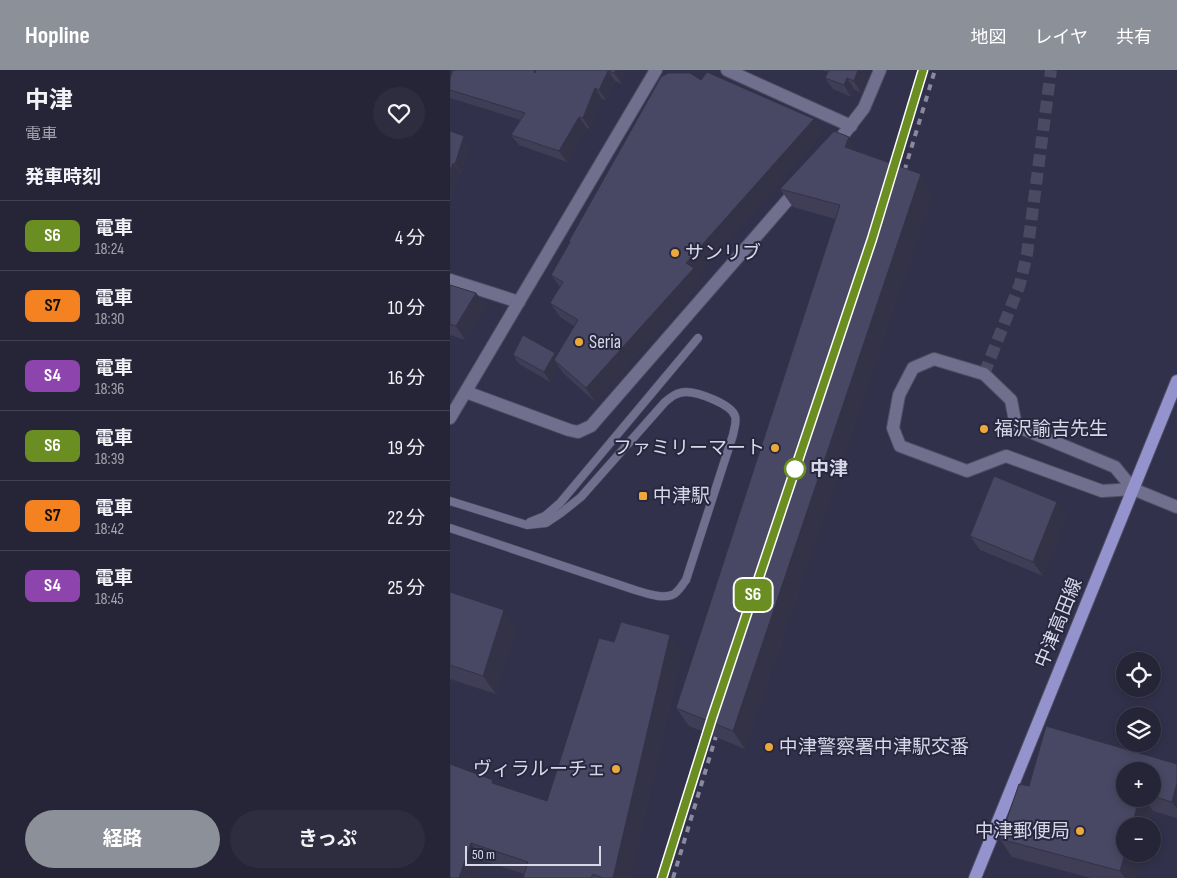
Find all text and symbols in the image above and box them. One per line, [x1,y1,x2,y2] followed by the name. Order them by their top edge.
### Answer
[25,21,90,50] text: Hopline
[971,27,1007,48] text: 地図
[1035,27,1088,48] text: レイヤ
[1116,27,1152,48] text: 共有
[25,86,73,115] text: 中津
[373,87,425,139] button: heart
[25,125,57,144] text: 電車
[25,166,101,189] text: 発車時刻
[95,217,133,240] text: 電車
[44,225,61,246] text: S6
[395,227,425,250] text: 4 分
[95,240,124,259] text: 18:24
[685,242,761,265] place label: サンリブ
[669,247,681,259] marker: サンリブ
[95,287,133,310] text: 電車
[45,295,60,316] text: S7
[388,297,425,320] text: 10 分
[95,310,124,329] text: 18:30
[589,331,621,354] place label: Seria
[573,336,585,348] marker: Seria
[95,357,133,380] text: 電車
[44,365,61,386] text: S4
[388,367,425,390] text: 16 分
[95,380,124,399] text: 18:36
[994,418,1108,441] place label: 福沢諭吉先生
[978,423,990,435] marker: 福沢諭吉先生
[95,427,133,450] text: 電車
[44,435,61,456] text: S6
[388,437,425,460] text: 19 分
[613,437,765,460] place label: ファミリーマート
[769,442,781,454] marker: ファミリーマート
[95,450,124,469] text: 18:39
[784,458,806,480] marker: 中津
[810,458,848,481] place label: 中津
[653,485,710,508] place label: 中津駅
[637,490,649,502] marker: 中津駅
[95,497,133,520] text: 電車
[45,505,60,526] text: S7
[387,507,425,530] text: 22 分
[95,520,124,539] text: 18:42
[95,567,133,590] text: 電車
[44,575,61,596] text: S4
[1031,575,1087,671] street label: 中津高田線
[388,577,425,600] text: 25 分
[730,579,776,611] line badge: S6
[745,584,761,605] text: S6
[95,590,124,609] text: 18:45
[1116,652,1161,862] map controls
[1116,652,1161,697] button: locate
[1116,707,1161,752] button: layers
[779,736,969,759] place label: 中津警察署中津駅交番
[763,741,775,753] marker: 中津警察署中津駅交番
[473,758,606,781] place label: ヴィラルーチェ
[1116,762,1161,807] button: +
[610,763,622,775] marker: ヴィラルーチェ
[25,810,220,868] button: 経路
[230,810,425,868] button: きっぷ
[1116,817,1161,862] button: −
[975,820,1070,843] place label: 中津郵便局
[1074,825,1086,837] marker: 中津郵便局
[465,843,601,866] scale bar
[472,846,495,863] text: 50 m

